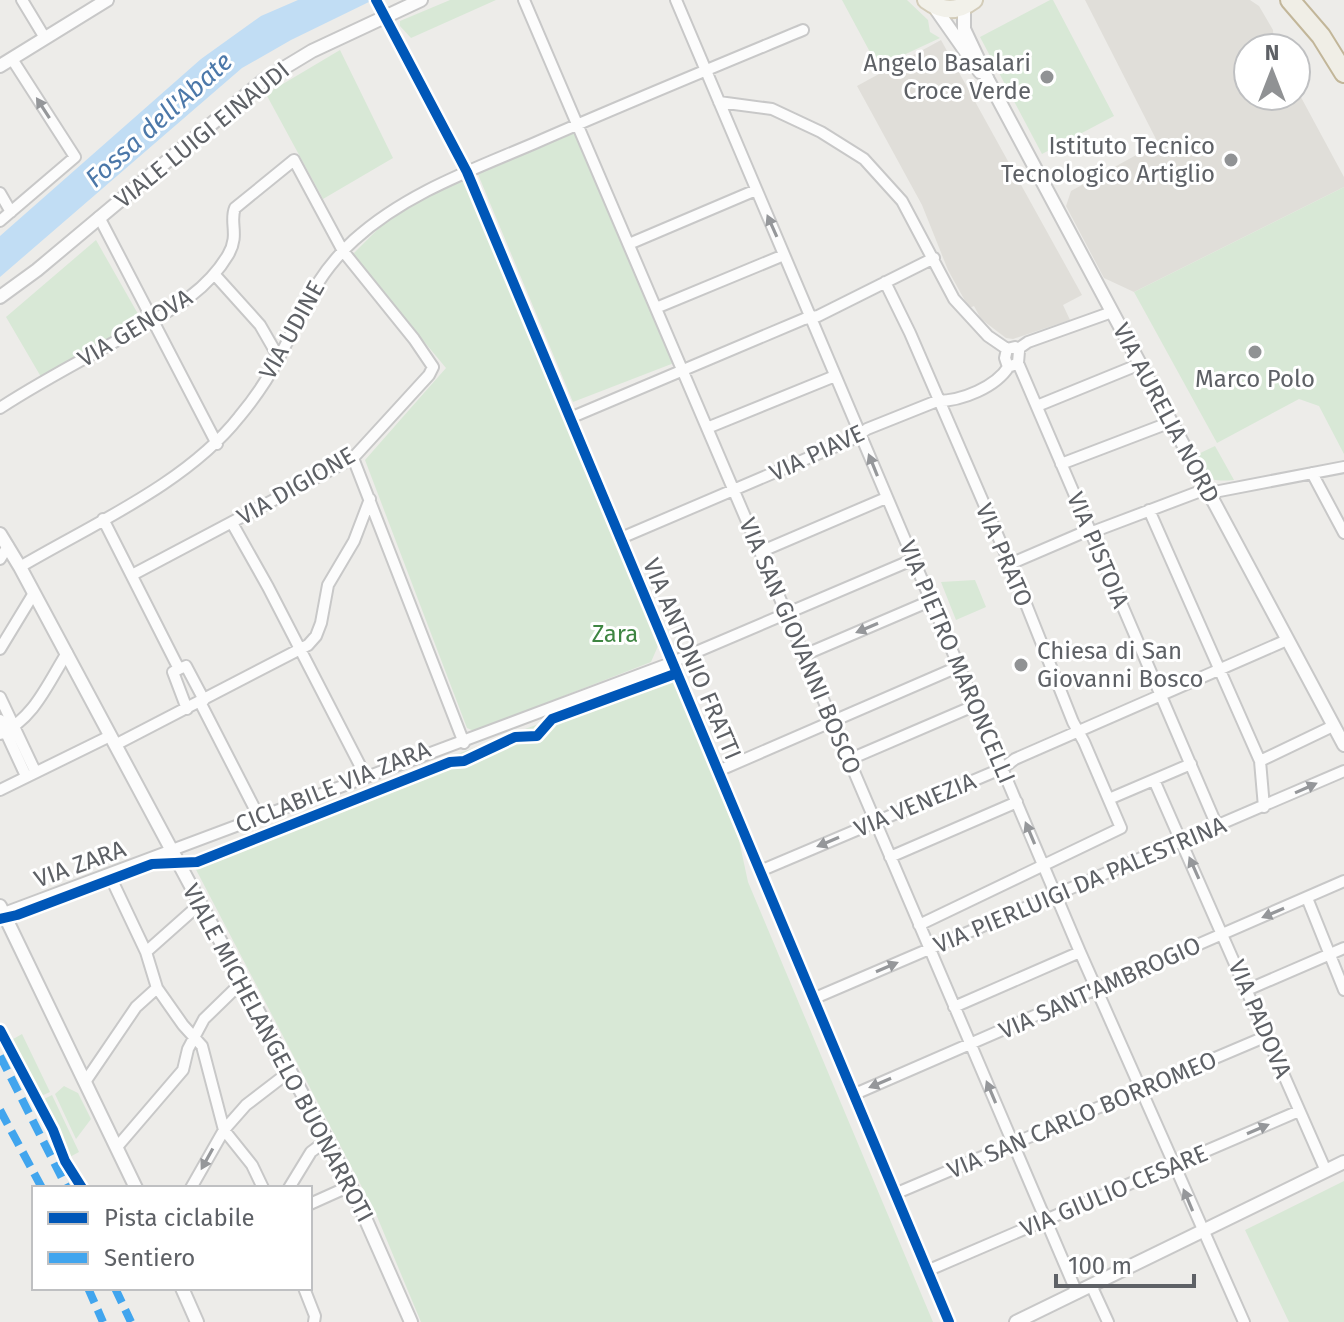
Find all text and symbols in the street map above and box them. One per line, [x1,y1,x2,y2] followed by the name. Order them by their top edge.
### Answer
[1232,32,1312,112] north arrow
[1265,39,1279,66] text: N
[79,46,239,194] water label: Fossa dell'Abate
[864,49,1031,105] place label: Angelo Basalari Croce Verde
[109,56,295,214] street label: VIALE LUIGI EINAUDI
[1038,68,1056,86] marker: Angelo Basalari Croce Verde
[37,97,51,119] one-way arrow
[1001,132,1215,188] place label: Istituto Tecnico Tecnologico Artiglio
[1222,151,1240,169] marker: Istituto Tecnico Tecnologico Artiglio
[765,214,778,237] one-way arrow
[254,276,330,384] street label: VIA UDINE
[73,283,197,373] street label: VIA GENOVA
[1107,318,1225,508] street label: VIA AURELIA NORD
[1246,343,1264,361] marker: Marco Polo
[1195,365,1315,393] place label: Marco Polo
[765,419,869,487] street label: VIA PIAVE
[232,441,360,531] street label: VIA DIGIONE
[866,453,879,477] one-way arrow
[1061,488,1135,612] street label: VIA PISTOIA
[970,499,1038,611] street label: VIA PRATO
[733,514,867,778] street label: VIA SAN GIOVANNI BOSCO
[893,536,1021,788] street label: VIA PIETRO MARONCELLI
[637,554,747,764] street label: VIA ANTONIO FRATTI
[592,620,638,648] park label: Zara
[855,622,879,635] one-way arrow
[1037,637,1203,693] place label: Chiesa di San Giovanni Bosco
[1012,656,1030,674] marker: Chiesa di San Giovanni Bosco
[232,735,435,839] street label: CICLABILE VIA ZARA
[850,767,980,843] street label: VIA VENEZIA
[1294,782,1318,795] one-way arrow
[930,811,1231,959] street label: VIA PIERLUIGI DA PALESTRINA
[1023,821,1036,845] one-way arrow
[31,834,130,893] street label: VIA ZARA
[816,836,840,849] one-way arrow
[1187,857,1201,880] one-way arrow
[177,879,379,1227] street label: VIALE MICHELANGELO BUONARROTI
[1261,906,1285,919] one-way arrow
[995,931,1205,1045] street label: VIA SANT'AMBROGIO
[1223,956,1298,1082] street label: VIA PADOVA
[875,960,898,973] one-way arrow
[943,1045,1221,1185] street label: VIA SAN CARLO BORROMEO
[868,1077,892,1090] one-way arrow
[984,1080,998,1104] one-way arrow
[1246,1122,1270,1135] one-way arrow
[1016,1139,1212,1243] street label: VIA GIULIO CESARE
[201,1148,215,1170] one-way arrow
[32,1186,312,1290] legend
[1182,1188,1195,1212] one-way arrow
[104,1204,255,1232] text: Pista ciclabile
[1056,1238,1194,1288] scale bar
[104,1244,195,1272] text: Sentiero
[1068,1252,1132,1280] text: 100 m

